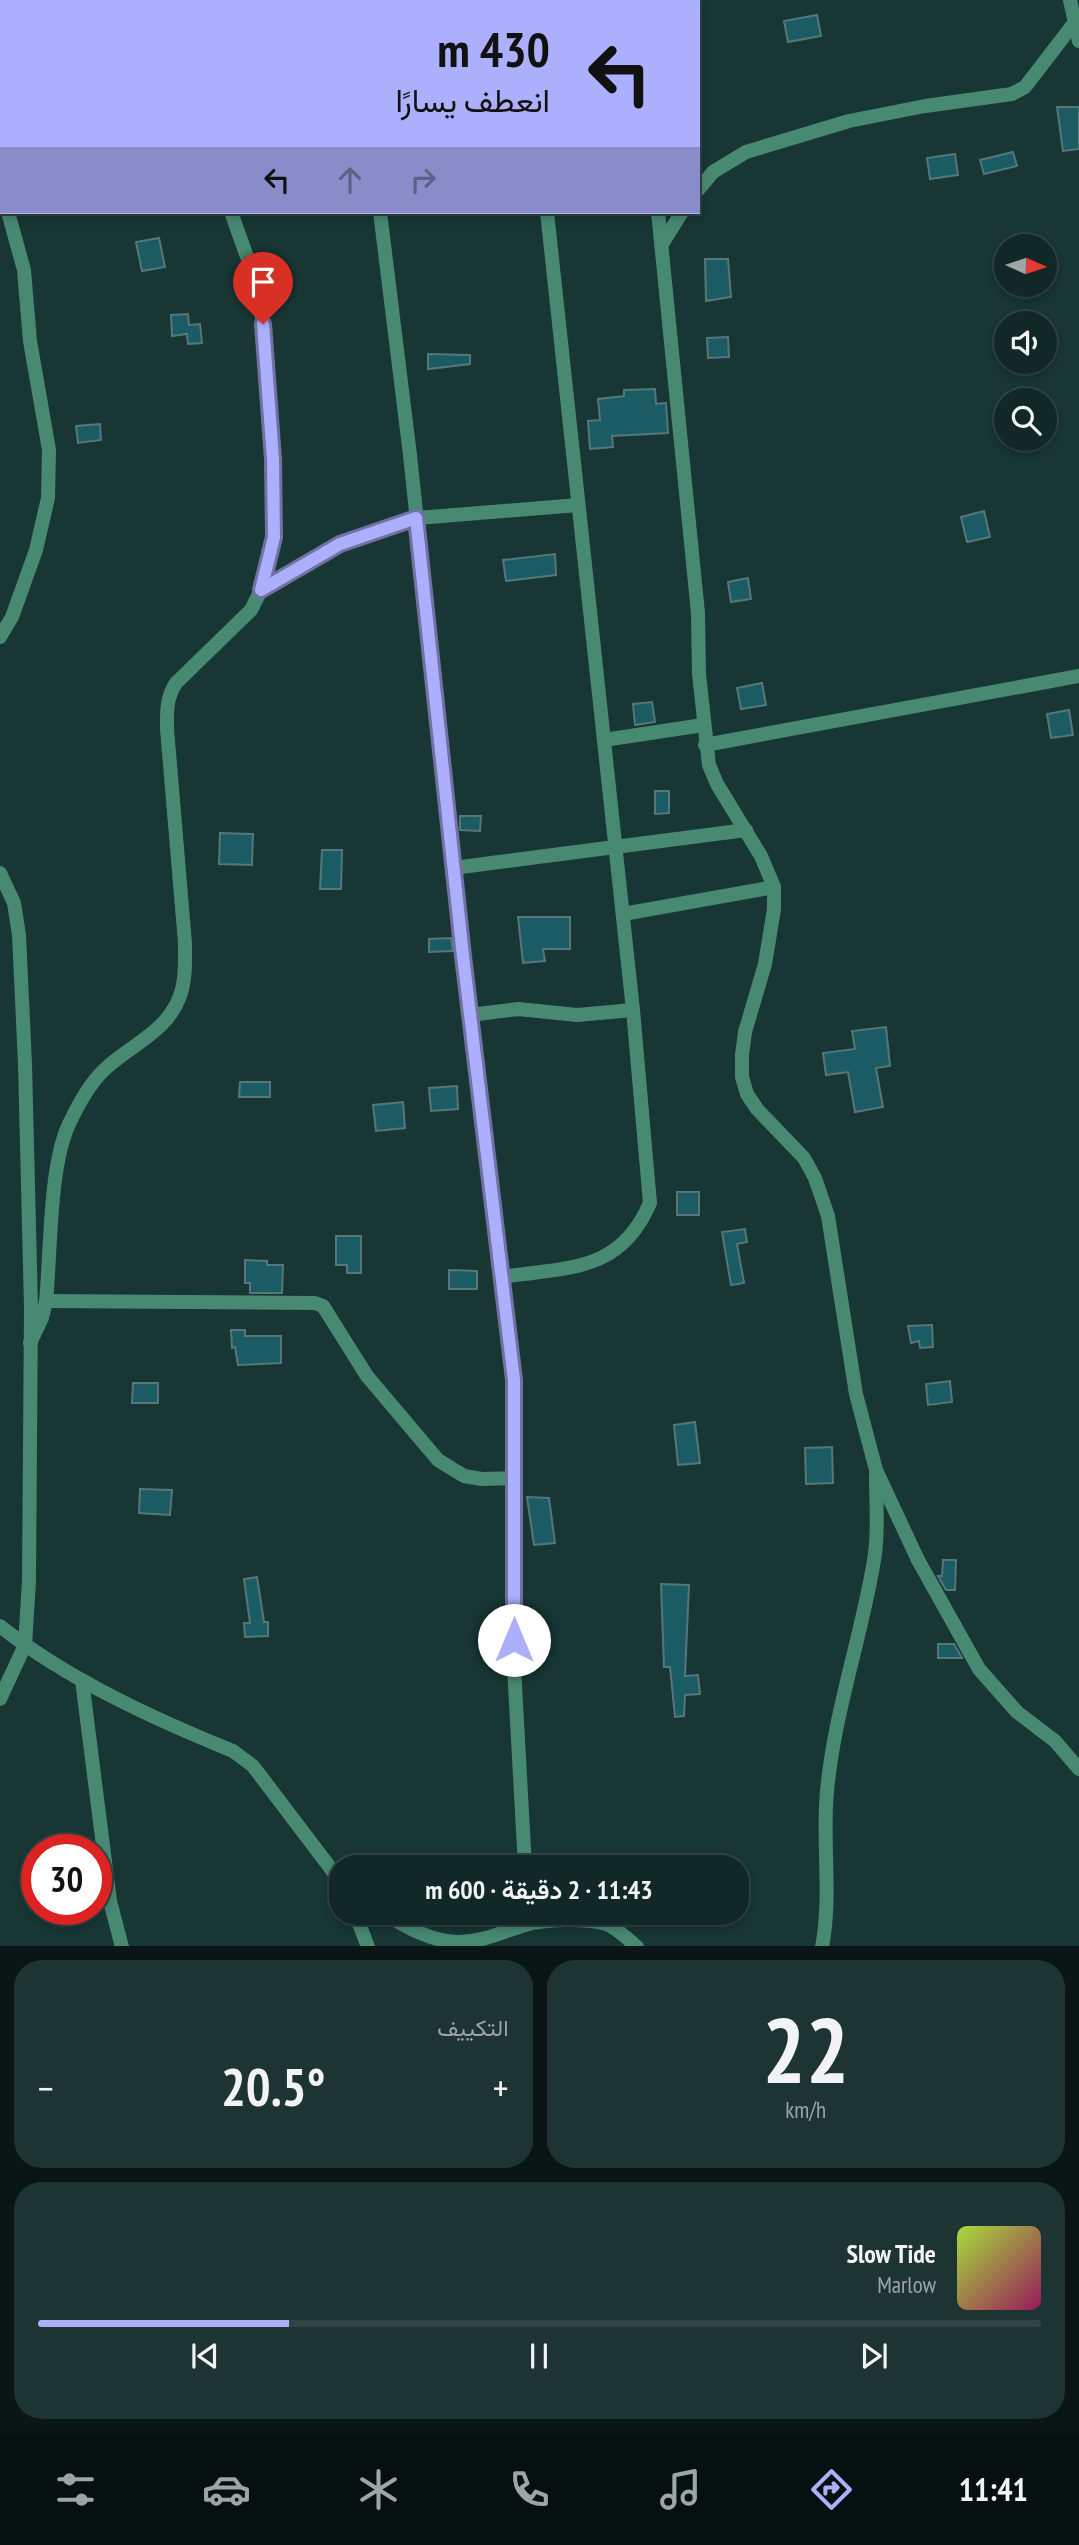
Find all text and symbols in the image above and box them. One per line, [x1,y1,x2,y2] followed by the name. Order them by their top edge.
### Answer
[437,17,550,81] text: 430 m
[574,28,665,119] icon: left
[395,79,550,121] text: انعطف يسارًا
[258,161,296,199] icon: left
[331,161,369,199] icon: ahead
[404,161,442,199] icon: right
[994,234,1057,298] north arrow
[994,234,1057,451] map controls
[233,252,293,324] pin
[244,263,282,301] icon: arrive
[994,311,1057,374] button: sound
[994,388,1057,451] button: search
[477,1603,551,1677] position arrow
[21,1834,112,1925] speed limit sign: 30
[425,1873,653,1906] text: 11:43 · 2 دقيقة · 600 m
[762,1990,849,2108] text: 22
[437,2013,509,2042] text: التكييف
[221,2053,326,2120] text: 20.5°
[38,2063,54,2112] text: −
[493,2063,509,2112] text: +
[785,2095,826,2124] text: km/h
[846,2237,936,2270] text: Slow Tide
[877,2270,936,2299] text: Marlow
[186,2337,224,2375] icon: previous
[520,2337,558,2375] icon: pause
[855,2337,893,2375] icon: next
[51,2465,100,2514] icon: filters
[202,2465,251,2514] icon: car
[354,2465,403,2514] icon: climate
[505,2465,554,2514] icon: phone
[656,2465,705,2514] icon: music
[807,2465,856,2514] icon: directions
[959,2468,1028,2510] text: 11:41

